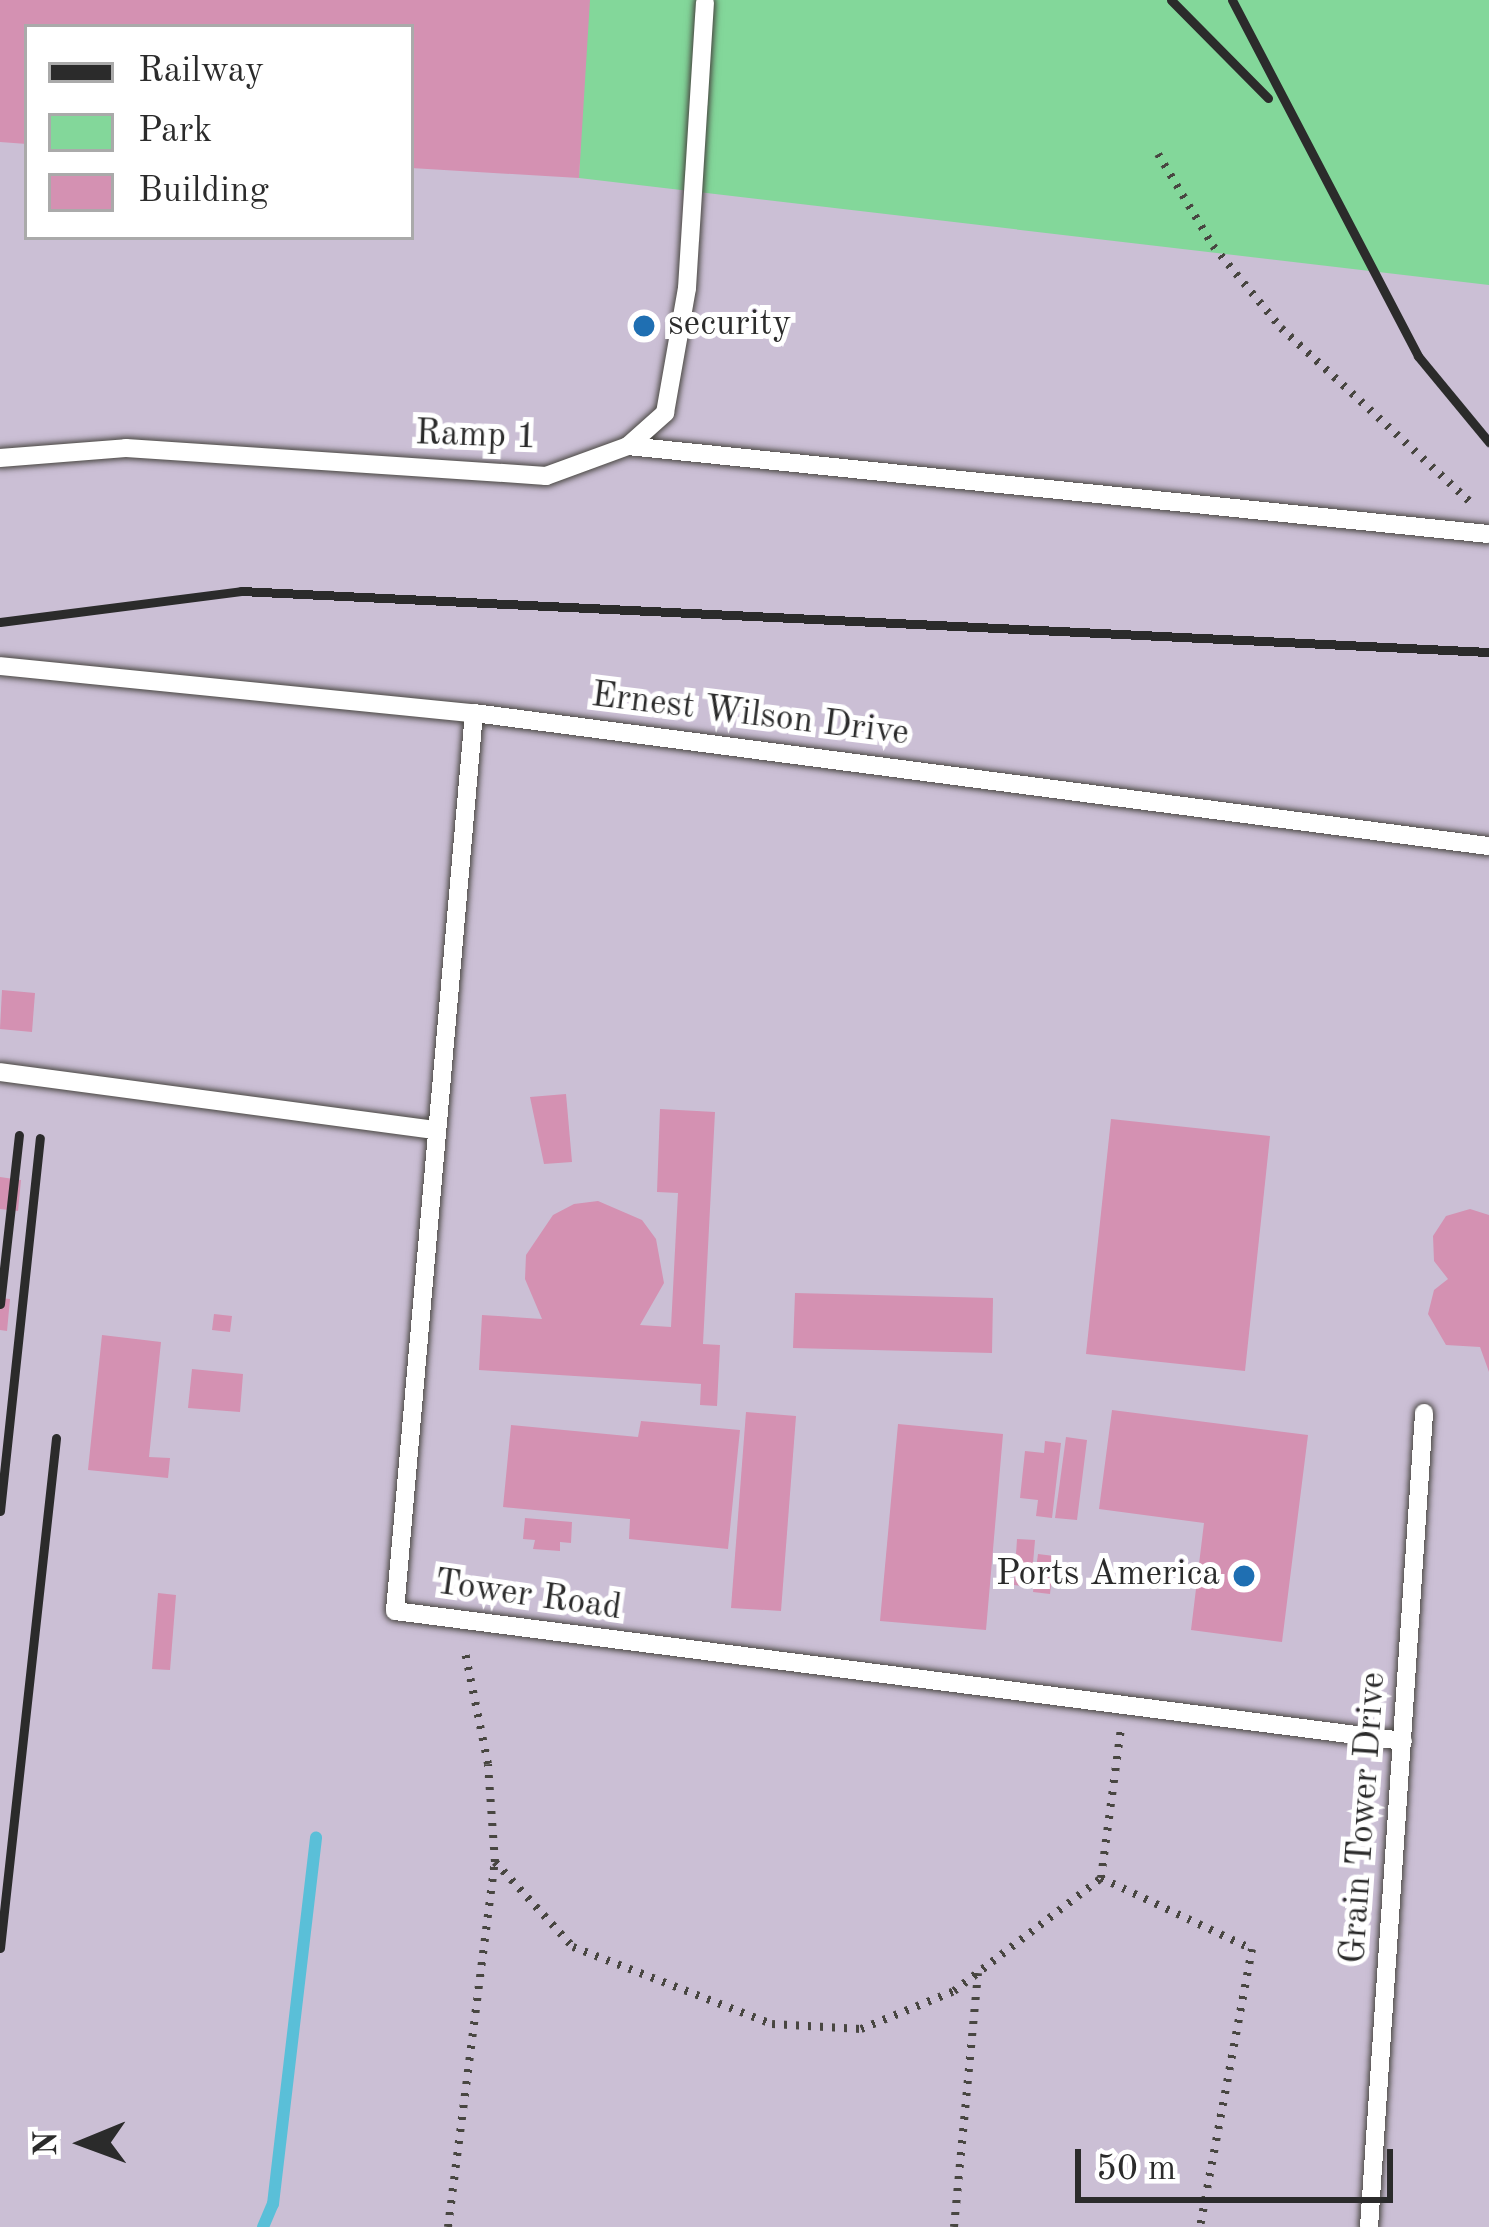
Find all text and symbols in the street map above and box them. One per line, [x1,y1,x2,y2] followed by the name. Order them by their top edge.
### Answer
[24,24,414,240] legend
[138,54,264,90] text: Railway
[138,114,212,150] text: Park
[138,174,269,210] text: Building
[668,304,791,348] place label: security
[631,313,657,339] marker: security
[414,413,538,461] street label: Ramp 1
[589,675,911,757] street label: Ernest Wilson Drive
[996,1554,1220,1598] place label: Ports America
[432,1563,624,1631] street label: Tower Road
[1231,1563,1257,1589] marker: Ports America
[1333,1671,1397,1965] street label: Grain Tower Drive
[24,2083,144,2203] north arrow
[1081,2125,1399,2199] scale bar
[31,2131,64,2157] text: N
[1096,2152,1176,2188] text: 50 m

